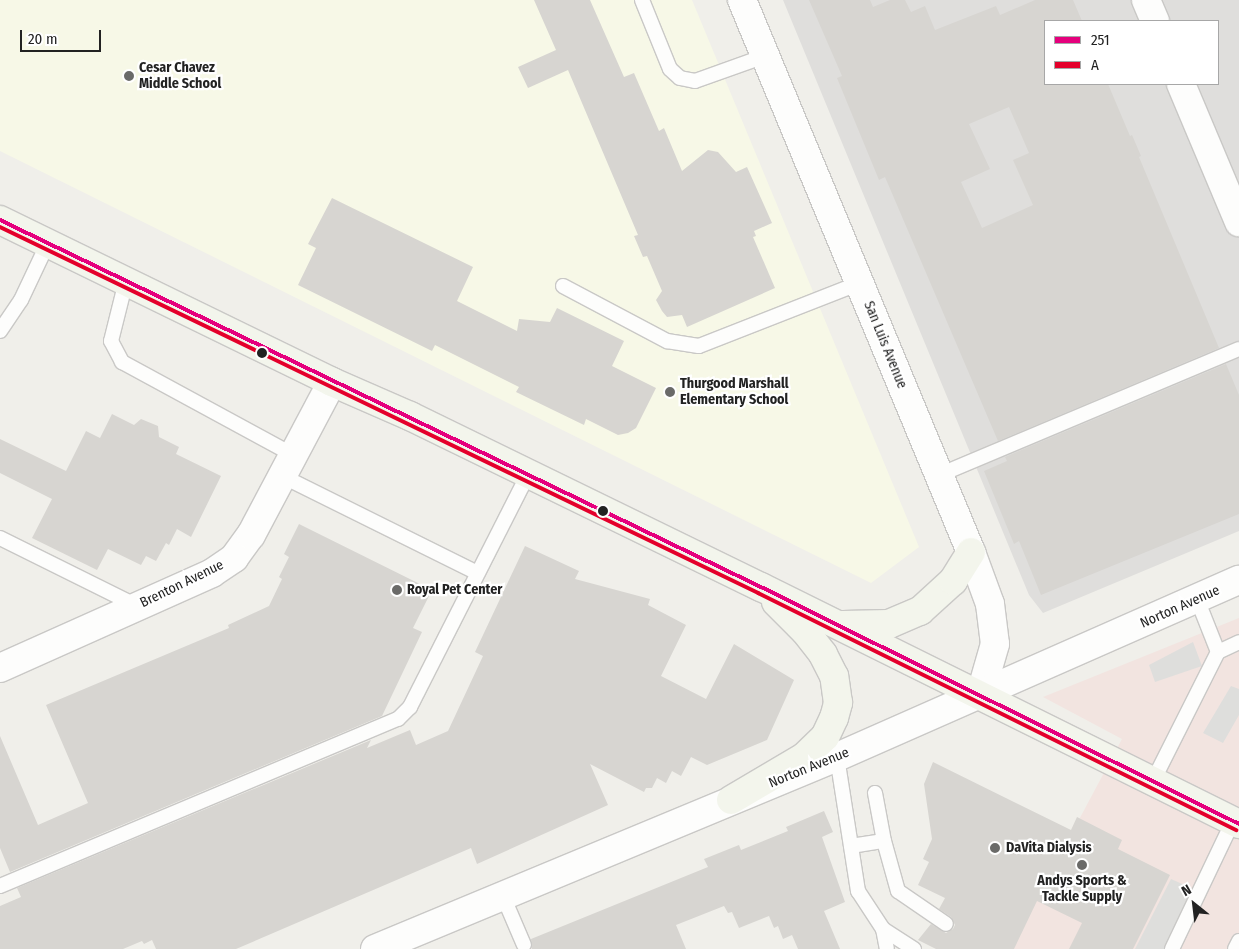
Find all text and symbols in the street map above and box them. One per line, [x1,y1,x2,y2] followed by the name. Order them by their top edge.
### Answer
[22,20,104,52] scale bar
[1044,20,1219,85] legend
[28,30,58,48] text: 20 m
[1091,31,1110,49] text: 251
[1091,56,1099,74] text: A
[139,60,221,92] place label: Cesar Chavez Middle School
[123,70,135,82] marker: Cesar Chavez Middle School
[860,299,910,391] street label: San Luis Avenue
[257,348,267,358] unlabelled marker
[680,376,789,408] place label: Thurgood Marshall Elementary School
[664,386,676,398] marker: Thurgood Marshall Elementary School
[598,506,608,516] unlabelled marker
[137,557,227,611] street label: Brenton Avenue
[407,582,502,598] place label: Royal Pet Center
[1138,582,1222,632] street label: Norton Avenue
[391,584,403,596] marker: Royal Pet Center
[766,744,852,792] street label: Norton Avenue
[1006,840,1092,856] place label: DaVita Dialysis
[988,841,1002,855] marker: DaVita Dialysis
[1076,859,1088,871] marker: Andys Sports & Tackle Supply
[1037,873,1127,906] place label: Andys Sports & Tackle Supply
[1169,879,1219,929] north arrow
[1179,881,1194,900] text: N

